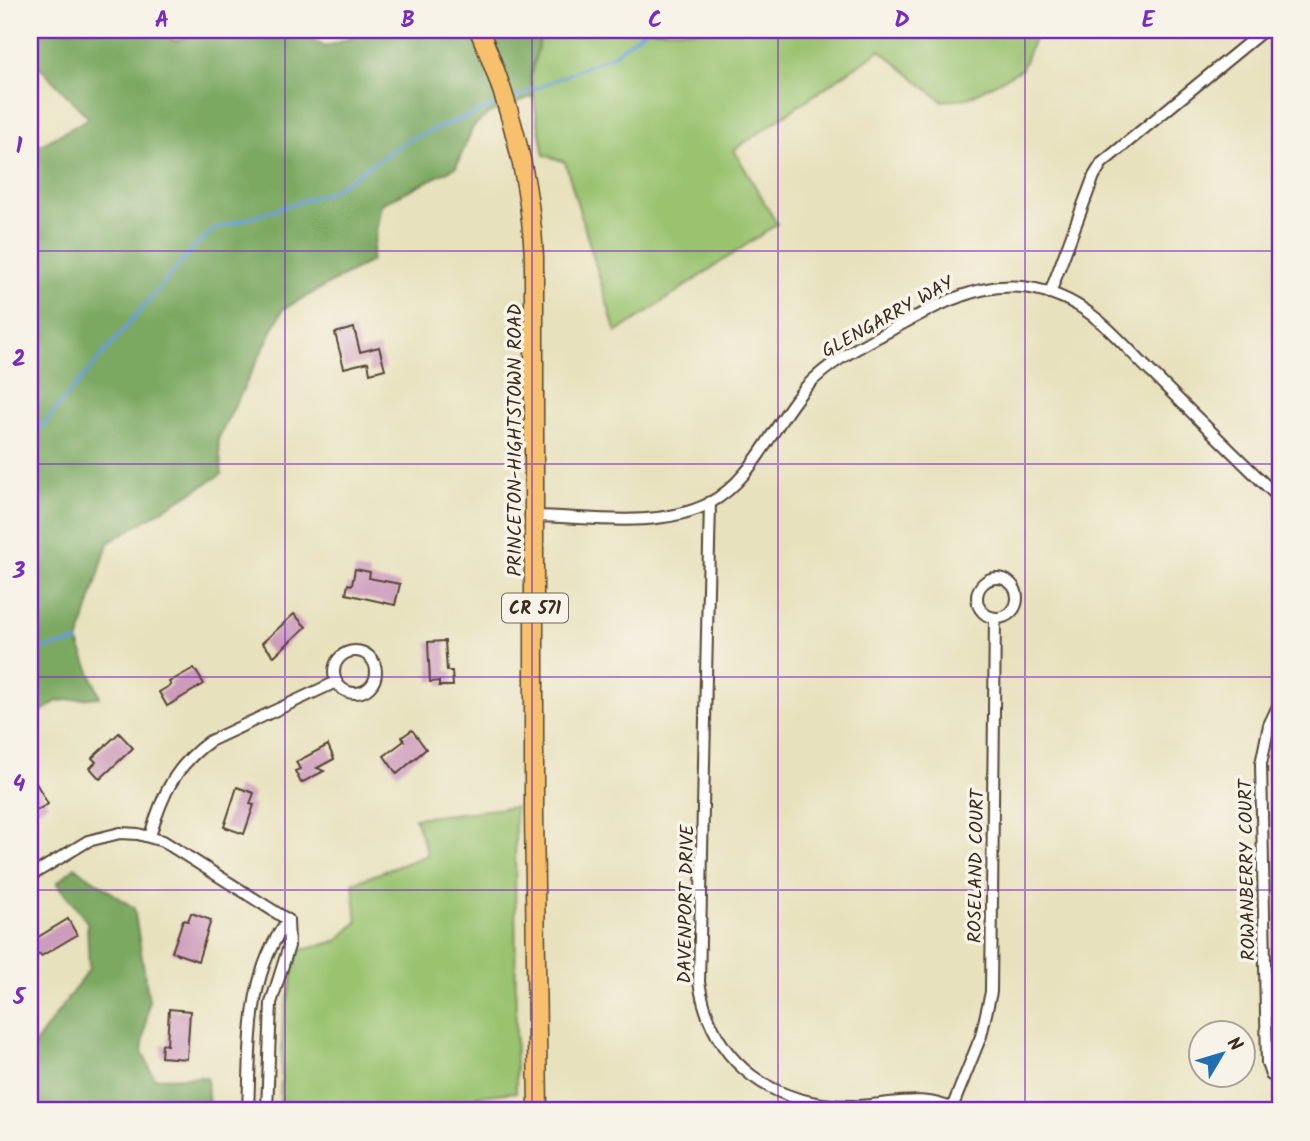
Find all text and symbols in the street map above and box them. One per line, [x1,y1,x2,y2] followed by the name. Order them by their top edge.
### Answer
[155,3,169,39] text: A
[401,3,415,39] text: B
[648,3,662,39] text: C
[894,3,910,39] text: D
[1142,3,1156,39] text: E
[16,129,23,165] text: 1
[816,268,961,367] street label: GLENGARRY WAY
[501,304,531,576] street label: PRINCETON-HIGHTSTOWN ROAD
[12,342,26,378] text: 2
[12,554,26,590] text: 3
[502,594,568,622] road number: CR 571
[13,767,26,803] text: 4
[1231,777,1265,961] street label: ROWANBERRY COURT
[961,787,993,943] street label: ROSELAND COURT
[671,823,703,984] street label: DAVENPORT DRIVE
[12,980,27,1016] text: 5
[1188,1018,1258,1088] north arrow
[1218,1031,1249,1059] text: N

